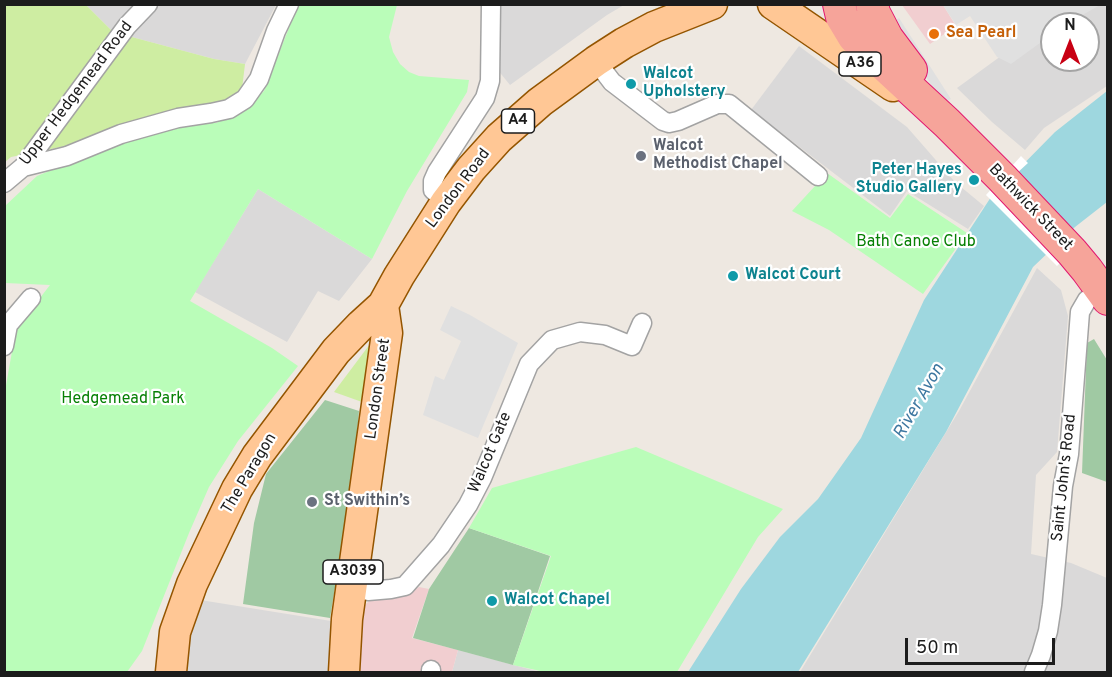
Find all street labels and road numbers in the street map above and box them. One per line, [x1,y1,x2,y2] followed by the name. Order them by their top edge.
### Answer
[16,18,138,170] street label: Upper Hedgemead Road
[839,52,881,76] road number: A36
[502,109,534,133] road number: A4
[423,145,495,233] street label: London Road
[984,161,1076,255] street label: Bathwick Street
[362,337,396,441] street label: London Street
[465,410,517,496] street label: Walcot Gate
[1049,413,1081,543] street label: Saint John's Road
[218,430,282,518] street label: The Paragon
[323,560,383,584] road number: A3039

